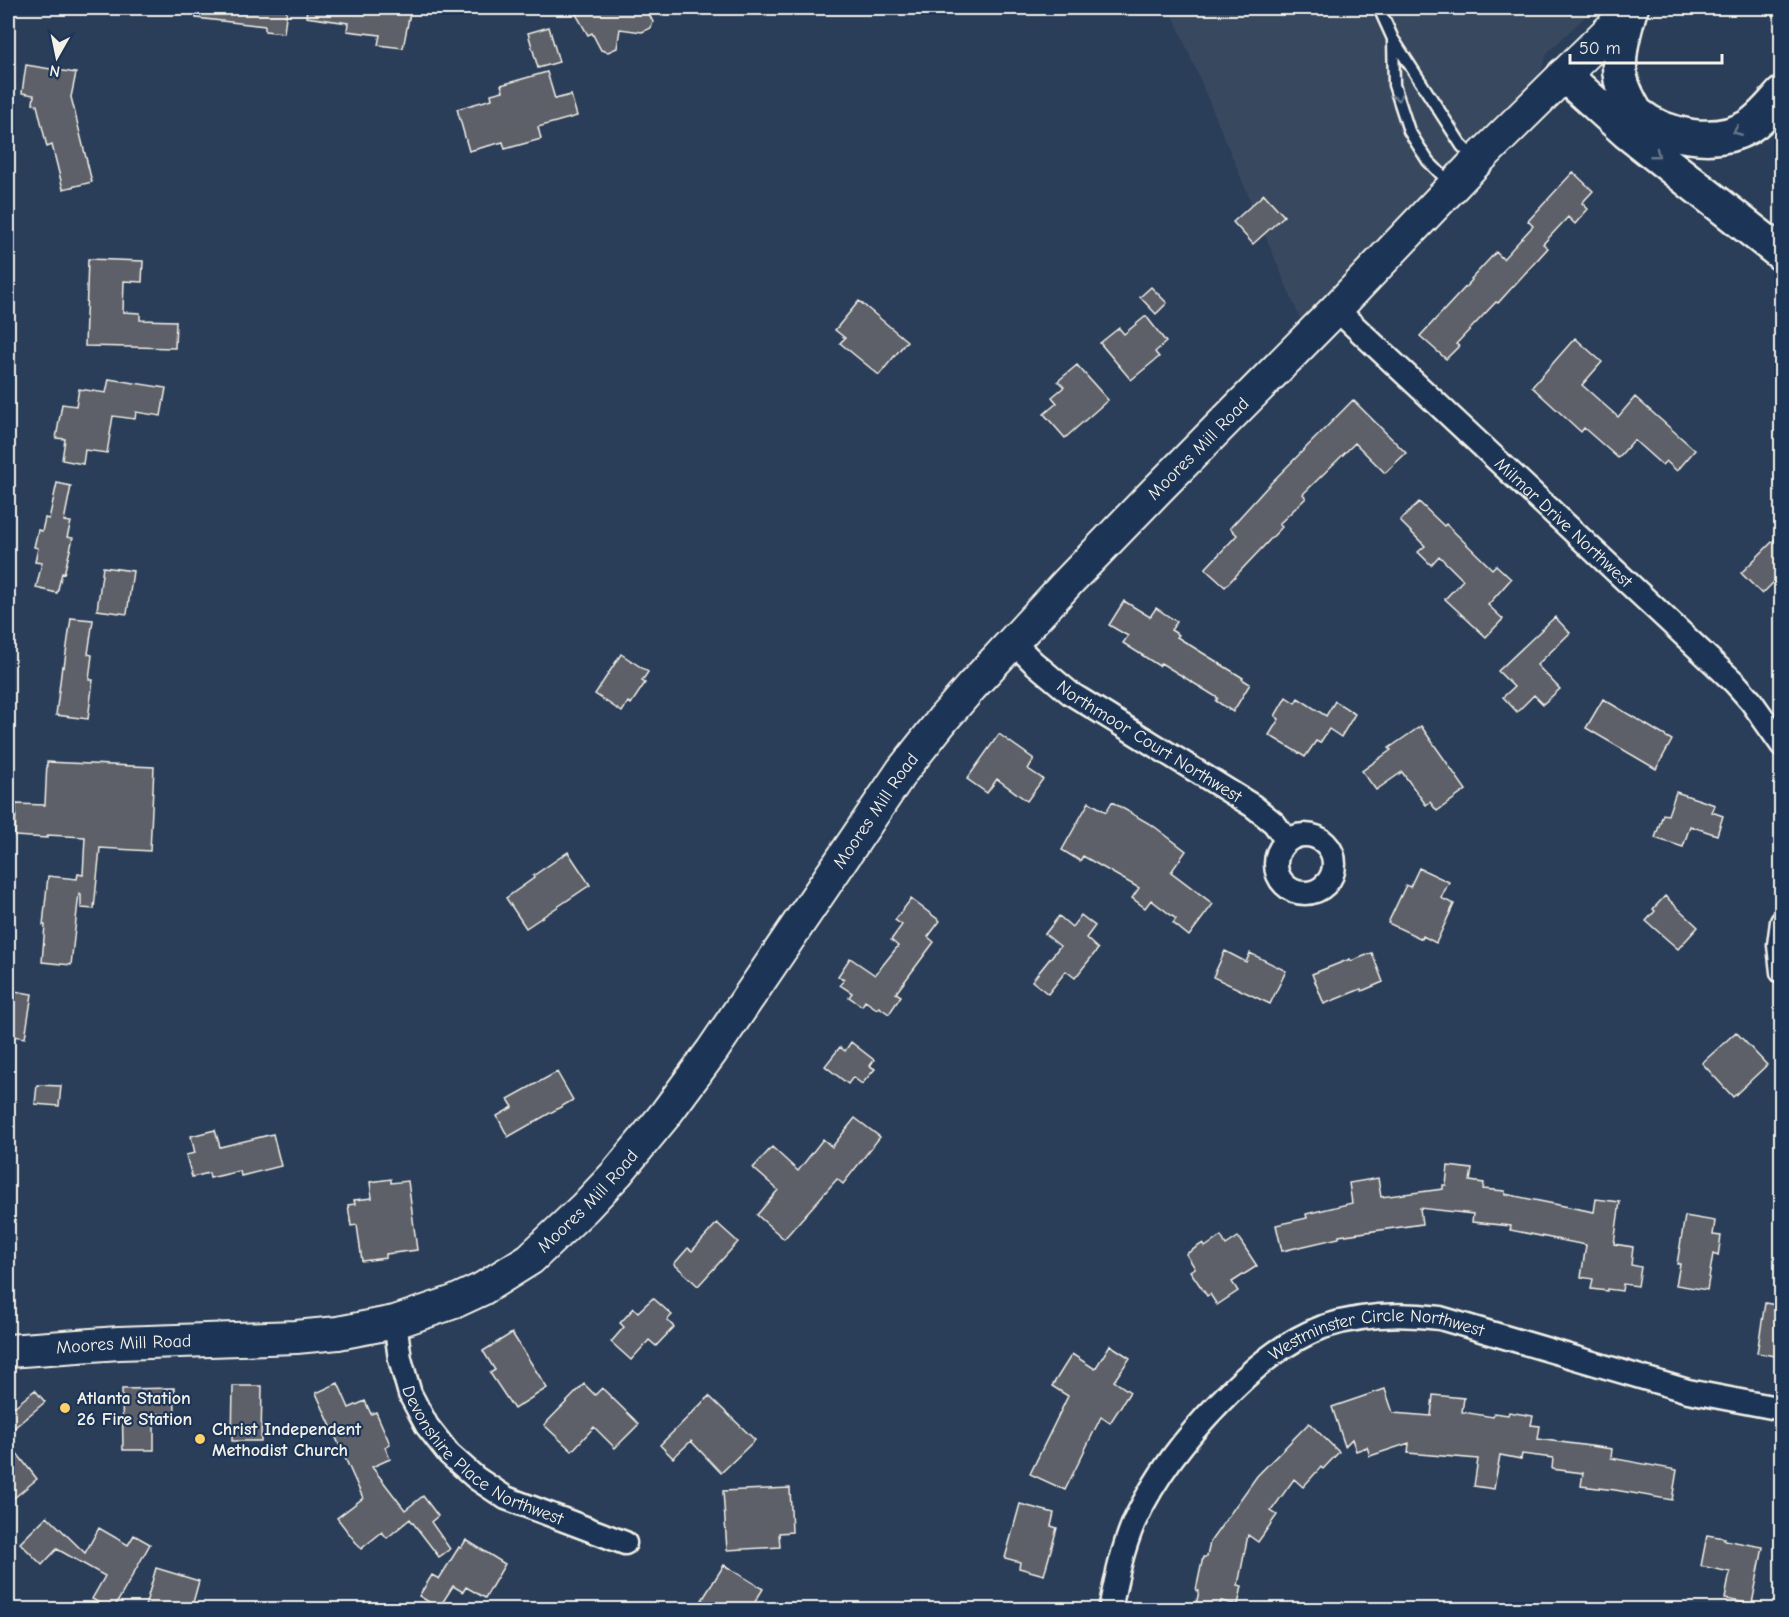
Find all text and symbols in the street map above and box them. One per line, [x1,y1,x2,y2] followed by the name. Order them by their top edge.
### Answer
[27,27,87,87] north arrow
[1570,27,1722,65] scale bar
[1579,38,1621,59] text: 50 m
[48,61,61,81] text: N
[1390,91,1403,102] one-way arrow
[1733,124,1744,136] one-way arrow
[1649,147,1660,158] one-way arrow
[1143,393,1254,504] street label: Moores Mill Road
[1490,453,1637,593] street label: Milmar Drive Northwest
[1052,676,1246,808] street label: Northmoor Court Northwest
[829,749,923,873] street label: Moores Mill Road
[533,1146,643,1257] street label: Moores Mill Road
[1265,1305,1487,1365] street label: Westminster Circle Northwest
[55,1331,192,1359] street label: Moores Mill Road
[397,1383,567,1530] street label: Devonshire Place Northwest
[77,1388,192,1430] place label: Atlanta Station 26 Fire Station
[58,1401,72,1415] marker: Atlanta Station 26 Fire Station
[212,1419,362,1461] place label: Christ Independent Methodist Church
[193,1432,207,1446] marker: Christ Independent Methodist Church

